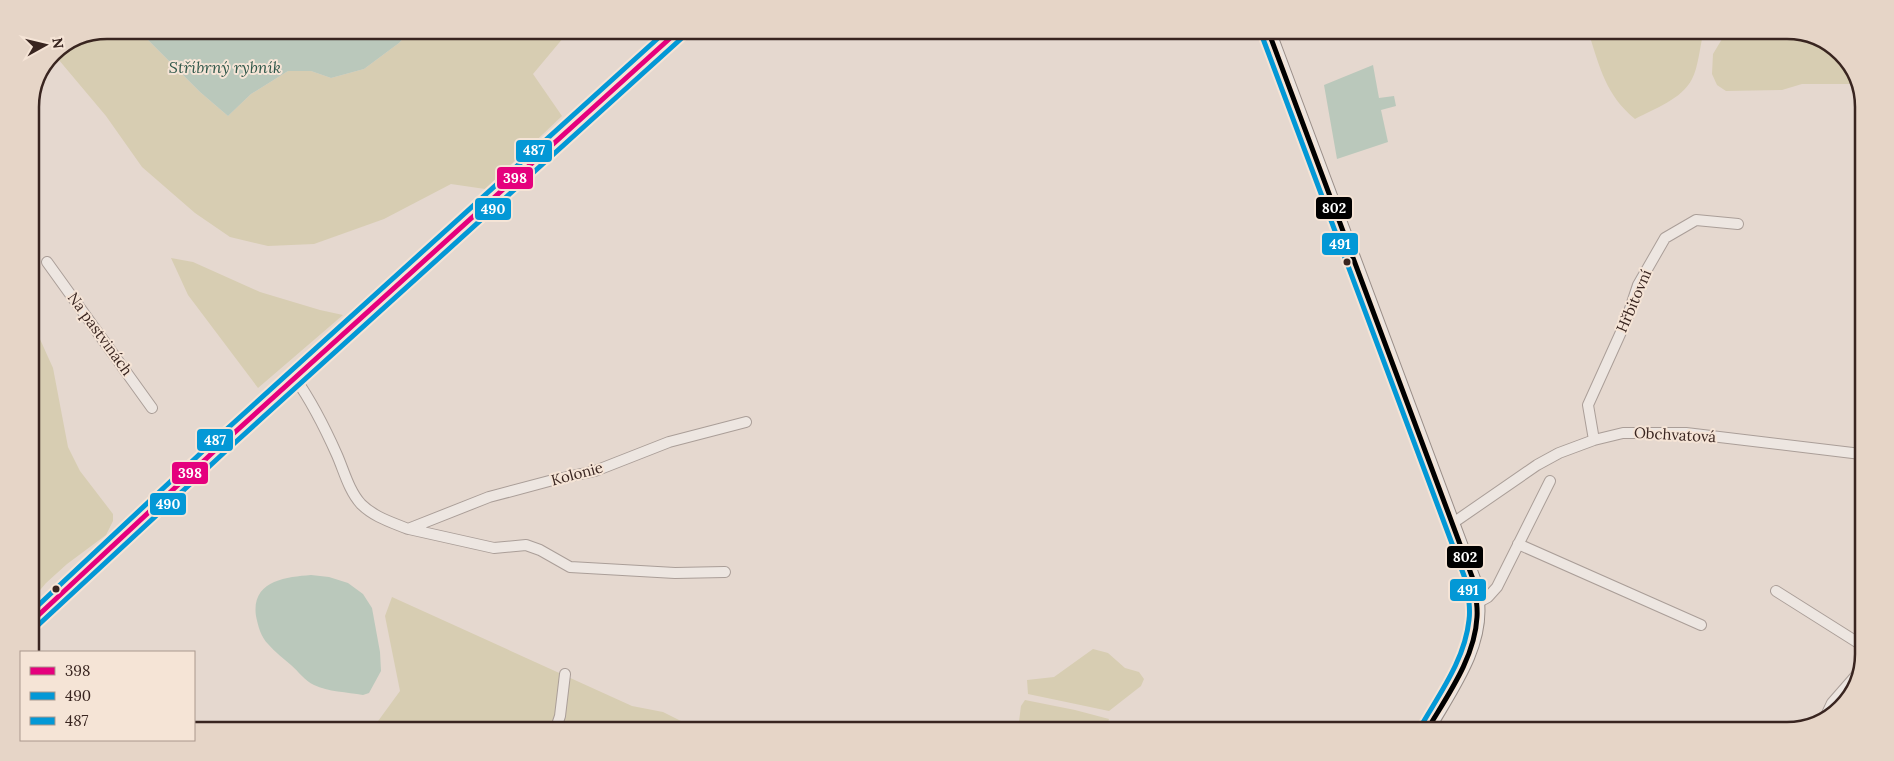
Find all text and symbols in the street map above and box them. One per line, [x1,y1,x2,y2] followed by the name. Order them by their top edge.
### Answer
[20,20,70,70] north arrow
[48,37,68,50] text: N
[169,57,281,77] water label: Stříbrný rybník
[515,139,553,163] line badge: 487
[523,141,546,159] text: 487
[496,166,534,190] line badge: 398
[503,169,527,187] text: 398
[1315,196,1353,220] line badge: 802
[474,197,512,221] line badge: 490
[1322,199,1346,217] text: 802
[481,200,505,218] text: 490
[1321,232,1359,256] line badge: 491
[1329,235,1351,253] text: 491
[1342,257,1352,267] unlabelled marker
[1612,266,1655,335] street label: Hřbitovní
[64,288,137,379] street label: Na pastvinách
[1633,423,1717,446] street label: Obchvatová
[196,428,234,452] line badge: 487
[204,431,227,449] text: 487
[549,457,605,490] street label: Kolonie
[171,461,209,485] line badge: 398
[178,464,202,482] text: 398
[149,492,187,516] line badge: 490
[156,495,180,513] text: 490
[1446,545,1484,569] line badge: 802
[1453,548,1477,566] text: 802
[1449,578,1487,602] line badge: 491
[1457,581,1479,599] text: 491
[51,584,61,594] unlabelled marker
[20,651,195,741] legend
[65,661,90,680] text: 398
[65,686,91,705] text: 490
[65,711,89,730] text: 487

